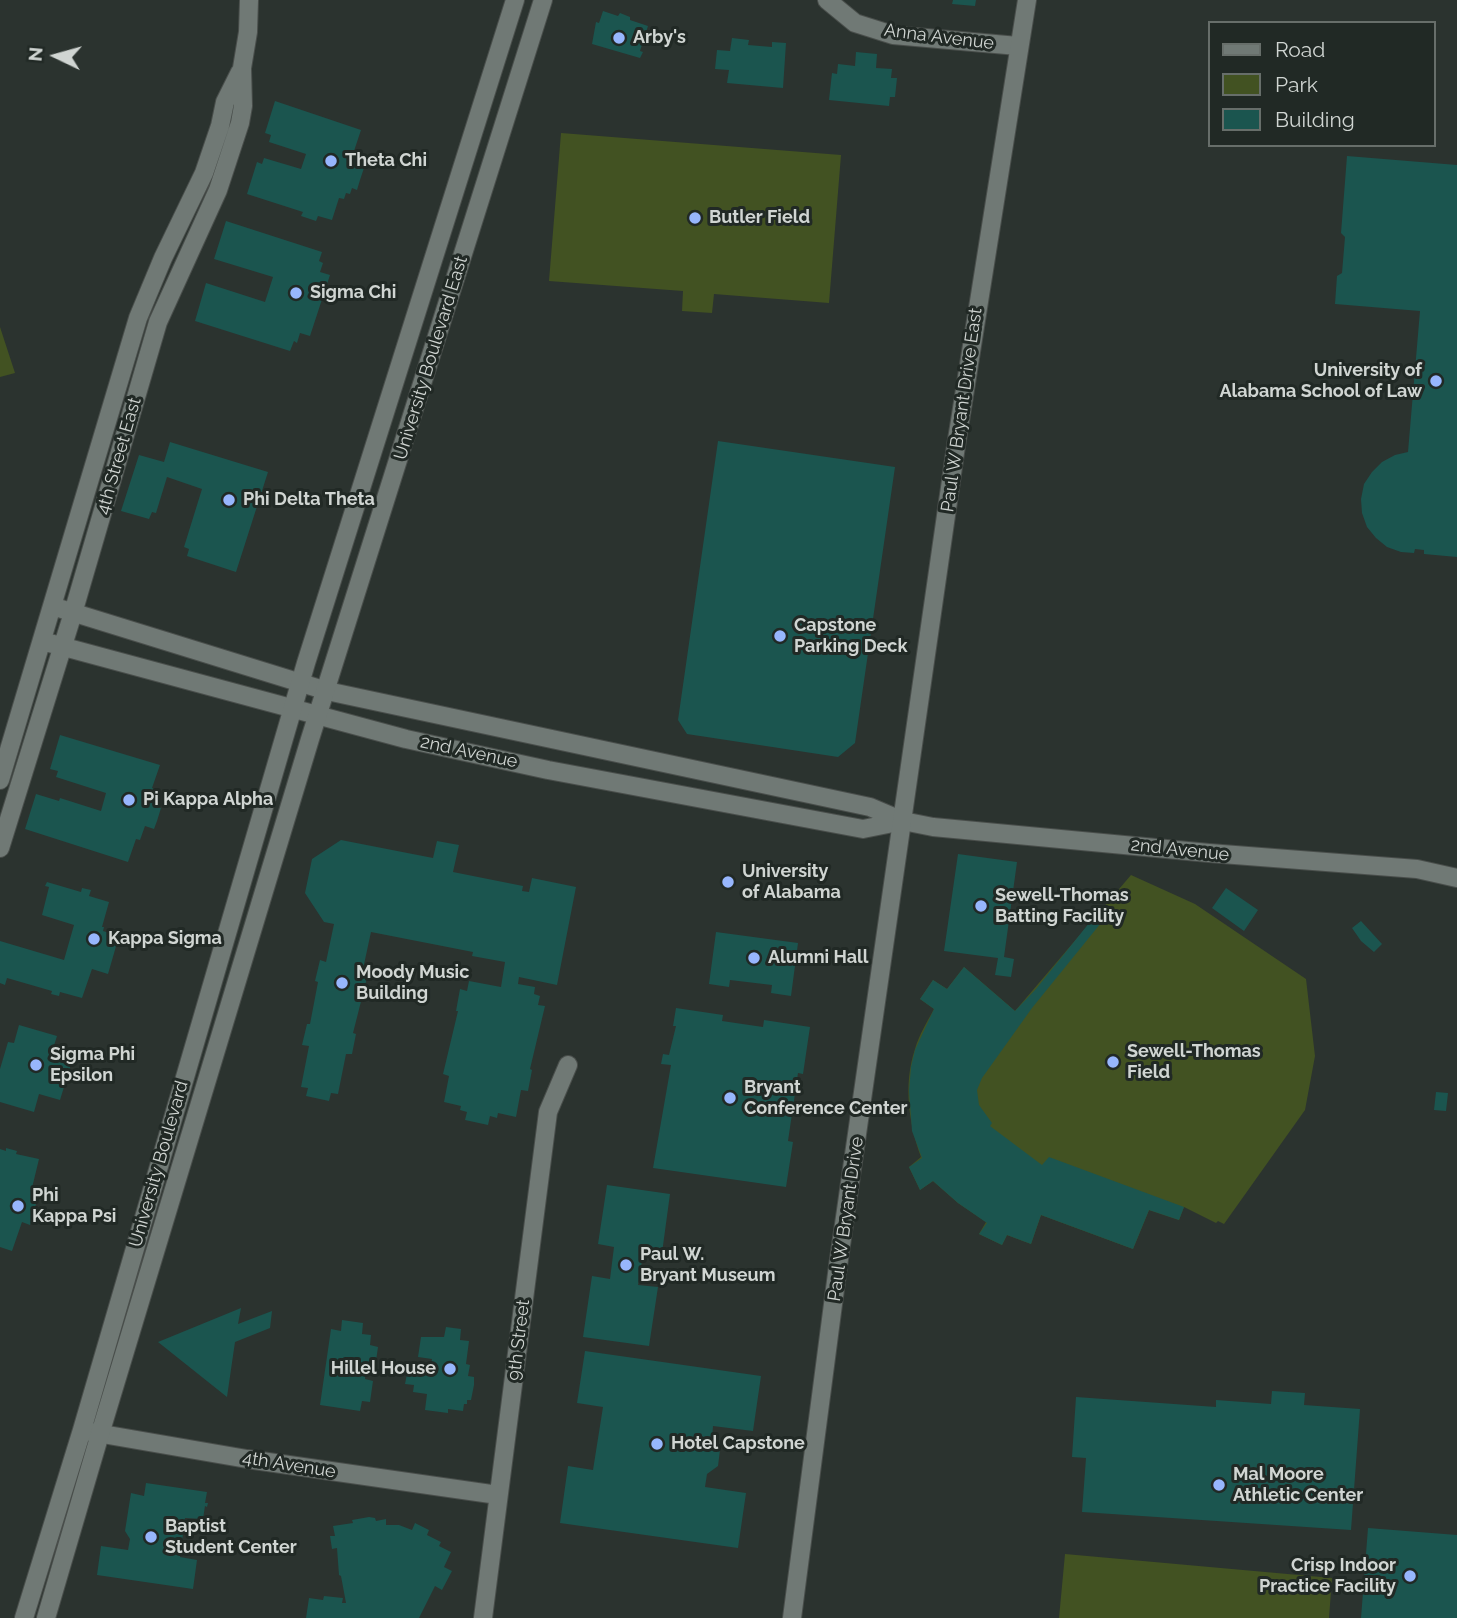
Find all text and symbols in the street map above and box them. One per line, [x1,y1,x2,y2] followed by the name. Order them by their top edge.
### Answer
[883,20,995,54] street label: Anna Avenue
[21,21,91,91] north arrow
[1208,21,1436,147] legend
[633,27,686,49] place label: Arby's
[611,30,627,46] marker: Arby's
[1275,37,1325,62] text: Road
[23,46,47,62] text: N
[1275,72,1318,97] text: Park
[1275,107,1355,132] text: Building
[345,150,427,172] place label: Theta Chi
[323,153,339,169] marker: Theta Chi
[709,207,810,229] place label: Butler Field
[687,210,703,226] marker: Butler Field
[390,253,472,463] street label: University Boulevard East
[310,282,396,304] place label: Sigma Chi
[288,285,304,301] marker: Sigma Chi
[937,306,987,514] street label: Paul W Bryant Drive East
[1219,360,1422,402] place label: University of Alabama School of Law
[1428,373,1444,389] marker: University of Alabama School of Law
[92,395,146,517] street label: 4th Street East
[243,489,375,511] place label: Phi Delta Theta
[221,492,237,508] marker: Phi Delta Theta
[794,615,907,658] place label: Capstone Parking Deck
[772,628,788,644] marker: Capstone Parking Deck
[418,731,520,773] street label: 2nd Avenue
[143,789,273,811] place label: Pi Kappa Alpha
[121,792,137,808] marker: Pi Kappa Alpha
[1130,834,1230,866] street label: 2nd Avenue
[742,861,841,903] place label: University of Alabama
[720,874,736,890] marker: University of Alabama
[995,885,1129,928] place label: Sewell-Thomas Batting Facility
[973,898,989,914] marker: Sewell-Thomas Batting Facility
[108,928,222,950] place label: Kappa Sigma
[86,931,102,947] marker: Kappa Sigma
[768,947,868,969] place label: Alumni Hall
[746,950,762,966] marker: Alumni Hall
[356,962,469,1004] place label: Moody Music Building
[334,975,350,991] marker: Moody Music Building
[1127,1041,1261,1084] place label: Sewell-Thomas Field
[50,1044,135,1086] place label: Sigma Phi Epsilon
[1105,1054,1121,1070] marker: Sewell-Thomas Field
[28,1057,44,1073] marker: Sigma Phi Epsilon
[744,1077,907,1120] place label: Bryant Conference Center
[125,1078,193,1250] street label: University Boulevard
[722,1090,738,1106] marker: Bryant Conference Center
[824,1135,868,1303] street label: Paul W Bryant Drive
[32,1185,116,1228] place label: Phi Kappa Psi
[10,1198,26,1214] marker: Phi Kappa Psi
[640,1244,776,1286] place label: Paul W. Bryant Museum
[618,1257,634,1273] marker: Paul W. Bryant Museum
[503,1298,535,1382] street label: 9th Street
[331,1358,436,1380] place label: Hillel House
[442,1361,458,1377] marker: Hillel House
[671,1433,805,1455] place label: Hotel Capstone
[649,1436,665,1452] marker: Hotel Capstone
[241,1447,337,1483] street label: 4th Avenue
[1233,1464,1363,1506] place label: Mal Moore Athletic Center
[1211,1477,1227,1493] marker: Mal Moore Athletic Center
[165,1516,297,1558] place label: Baptist Student Center
[143,1529,159,1545] marker: Baptist Student Center
[1259,1555,1396,1598] place label: Crisp Indoor Practice Facility
[1402,1568,1418,1584] marker: Crisp Indoor Practice Facility

